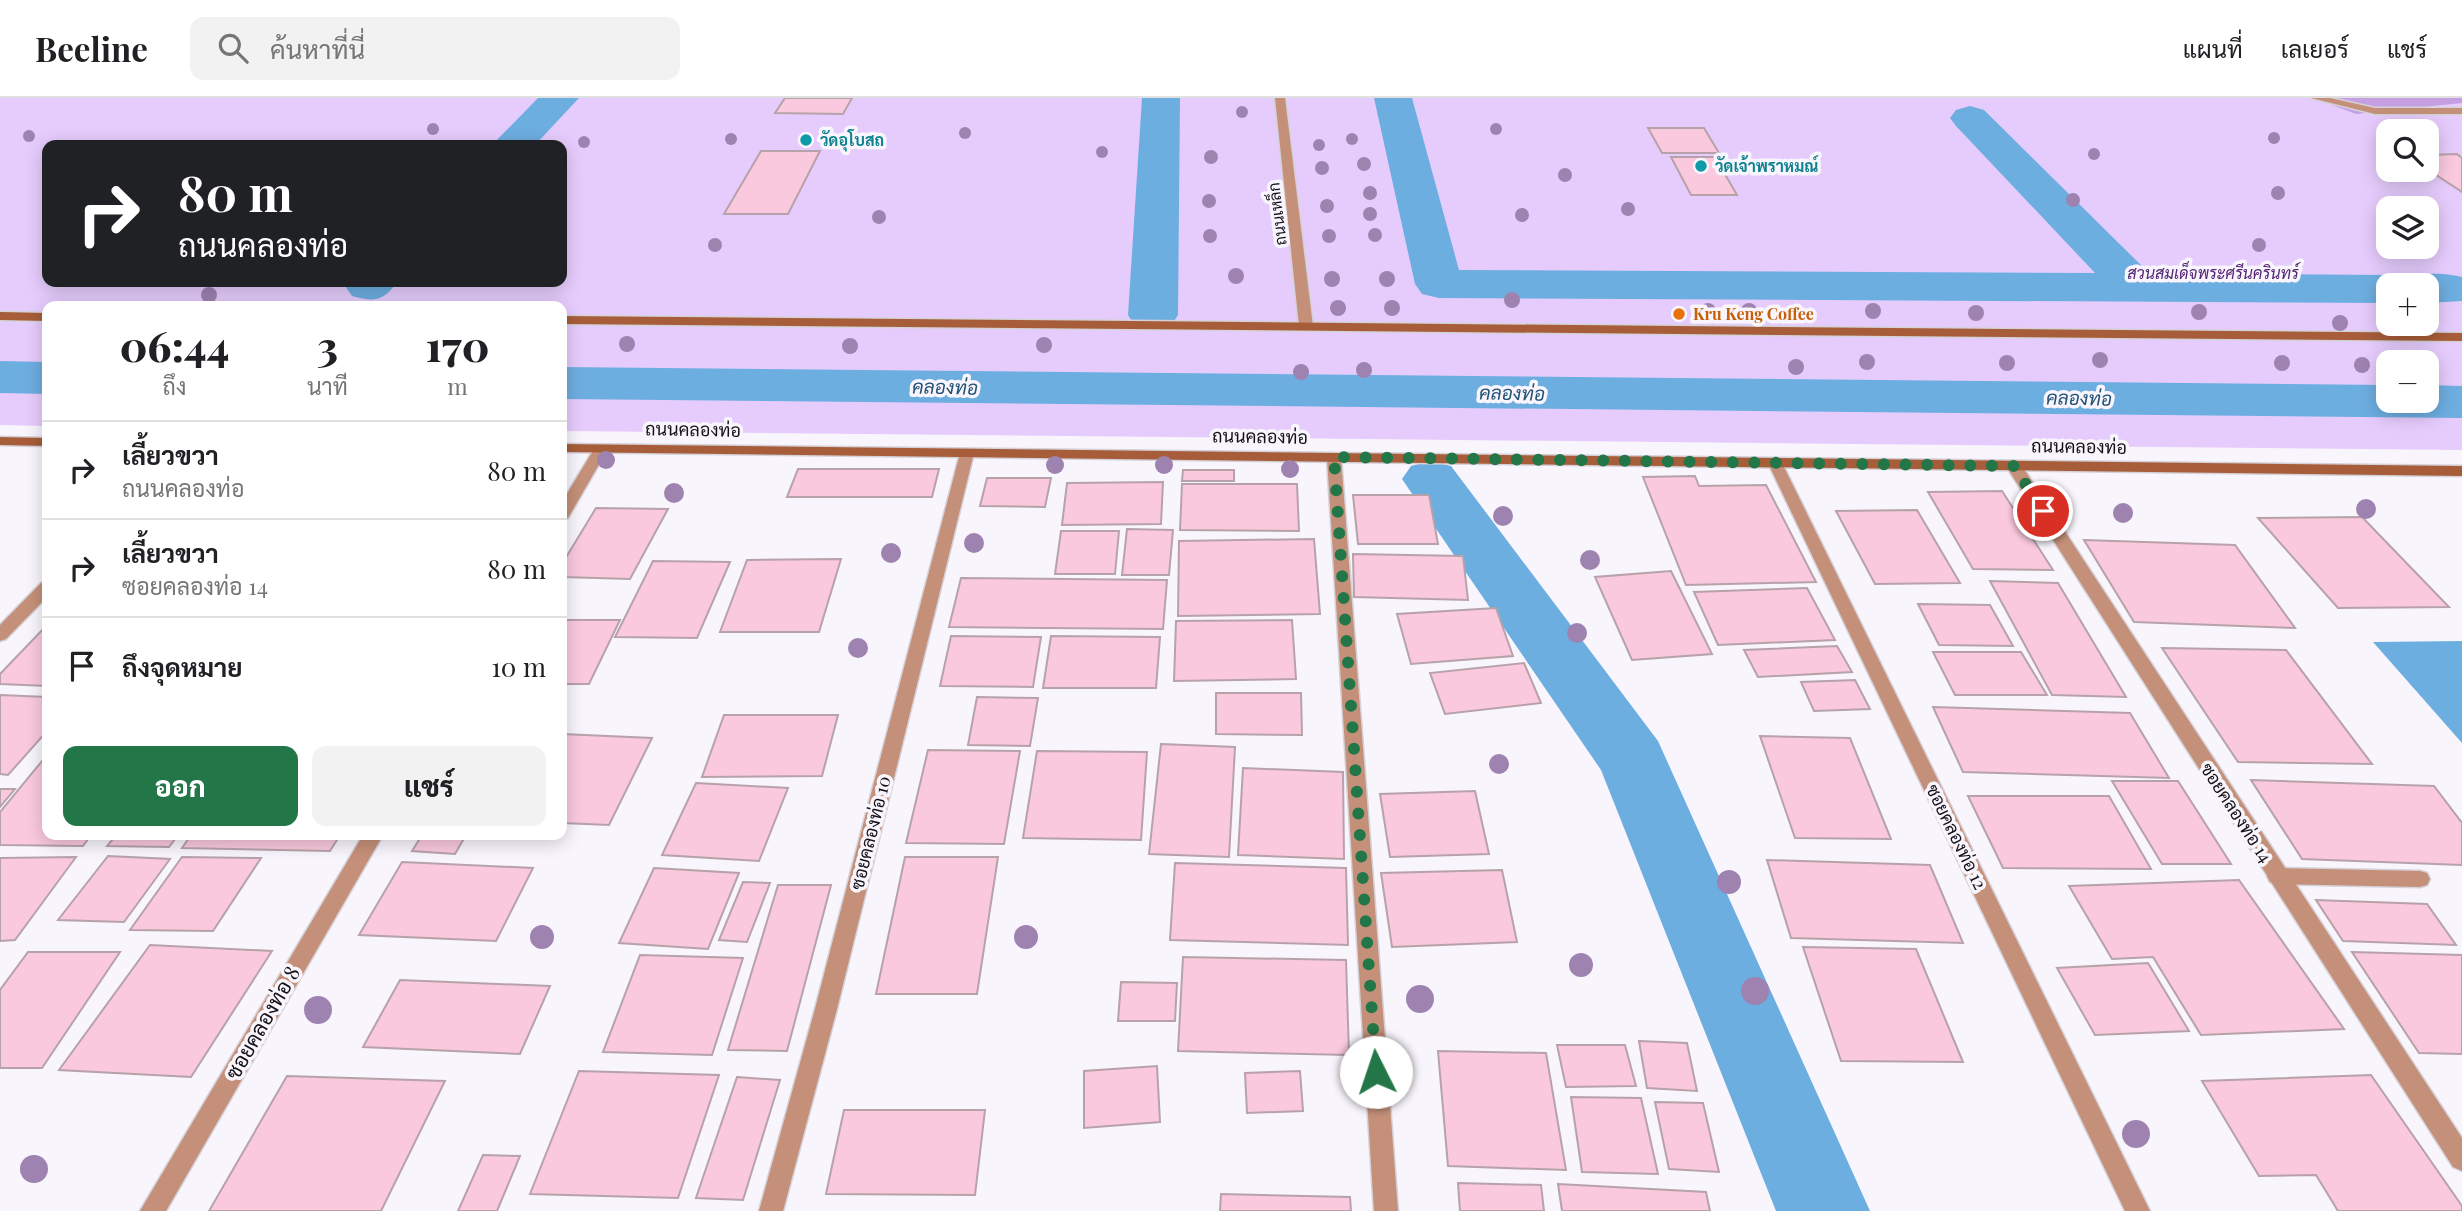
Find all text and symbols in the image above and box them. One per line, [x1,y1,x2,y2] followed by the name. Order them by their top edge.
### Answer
[190,17,680,80] search box
[35,26,148,70] text: Beeline
[214,29,252,67] icon: search
[270,31,365,66] text: ค้นหาที่นี่
[2183,32,2243,64] text: แผนที่
[2281,32,2349,64] text: เลเยอร์
[2387,32,2427,64] text: แชร์
[2376,119,2439,413] map controls
[2376,119,2439,182] button: search
[820,129,884,152] place label: วัดอุโบสถ
[798,132,814,148] marker: วัดอุโบสถ
[1715,155,1819,176] place label: วัดเจ้าพราหมณ์
[1693,158,1709,174] marker: วัดเจ้าพราหมณ์
[178,159,293,224] text: 80 m
[63,168,154,259] icon: right
[1260,181,1291,247] street label: ถนนเหล็ก
[2376,196,2439,259] button: layers
[178,222,348,265] text: ถนนคลองท่อ
[2127,260,2301,283] park label: สวนสมเด็จพระศรีนครินทร์
[2376,273,2439,336] button: +
[1693,303,1814,324] place label: Kru Keng Coffee
[1671,306,1687,322] marker: Kru Keng Coffee
[120,317,229,373] text: 06:44
[317,317,338,373] text: 3
[426,317,489,373] text: 170
[2376,350,2439,413] button: −
[163,370,186,401] text: ถึง
[307,370,348,401] text: นาที
[447,370,468,401] text: m
[912,372,978,400] water label: คลองท่อ
[1479,378,1545,406] water label: คลองท่อ
[2046,383,2112,411] water label: คลองท่อ
[645,416,741,442] street label: ถนนคลองท่อ
[1212,423,1308,449] street label: ถนนคลองท่อ
[2031,433,2127,459] street label: ถนนคลองท่อ
[122,437,219,472] text: เลี้ยวขวา
[63,451,101,489] icon: right
[487,453,546,488] text: 80 m
[122,472,244,503] text: ถนนคลองท่อ
[2013,481,2073,541] pin
[2024,492,2062,530] icon: arrive
[122,535,219,570] text: เลี้ยวขวา
[63,549,101,587] icon: right
[487,551,546,586] text: 80 m
[122,570,268,601] text: ซอยคลองท่อ 14
[63,647,101,685] icon: arrive
[122,649,243,684] text: ถึงจุดหมาย
[491,649,546,684] text: 10 m
[63,746,298,826] button: ออก
[312,746,546,826] button: แชร์
[2196,758,2278,867] street label: ซอยคลองท่อ 14
[844,773,896,892] street label: ซอยคลองท่อ 10
[1921,780,1993,893] street label: ซอยคลองท่อ 12
[218,960,305,1084] street label: ซอยคลองท่อ 8
[1339,1035,1413,1109] position arrow

